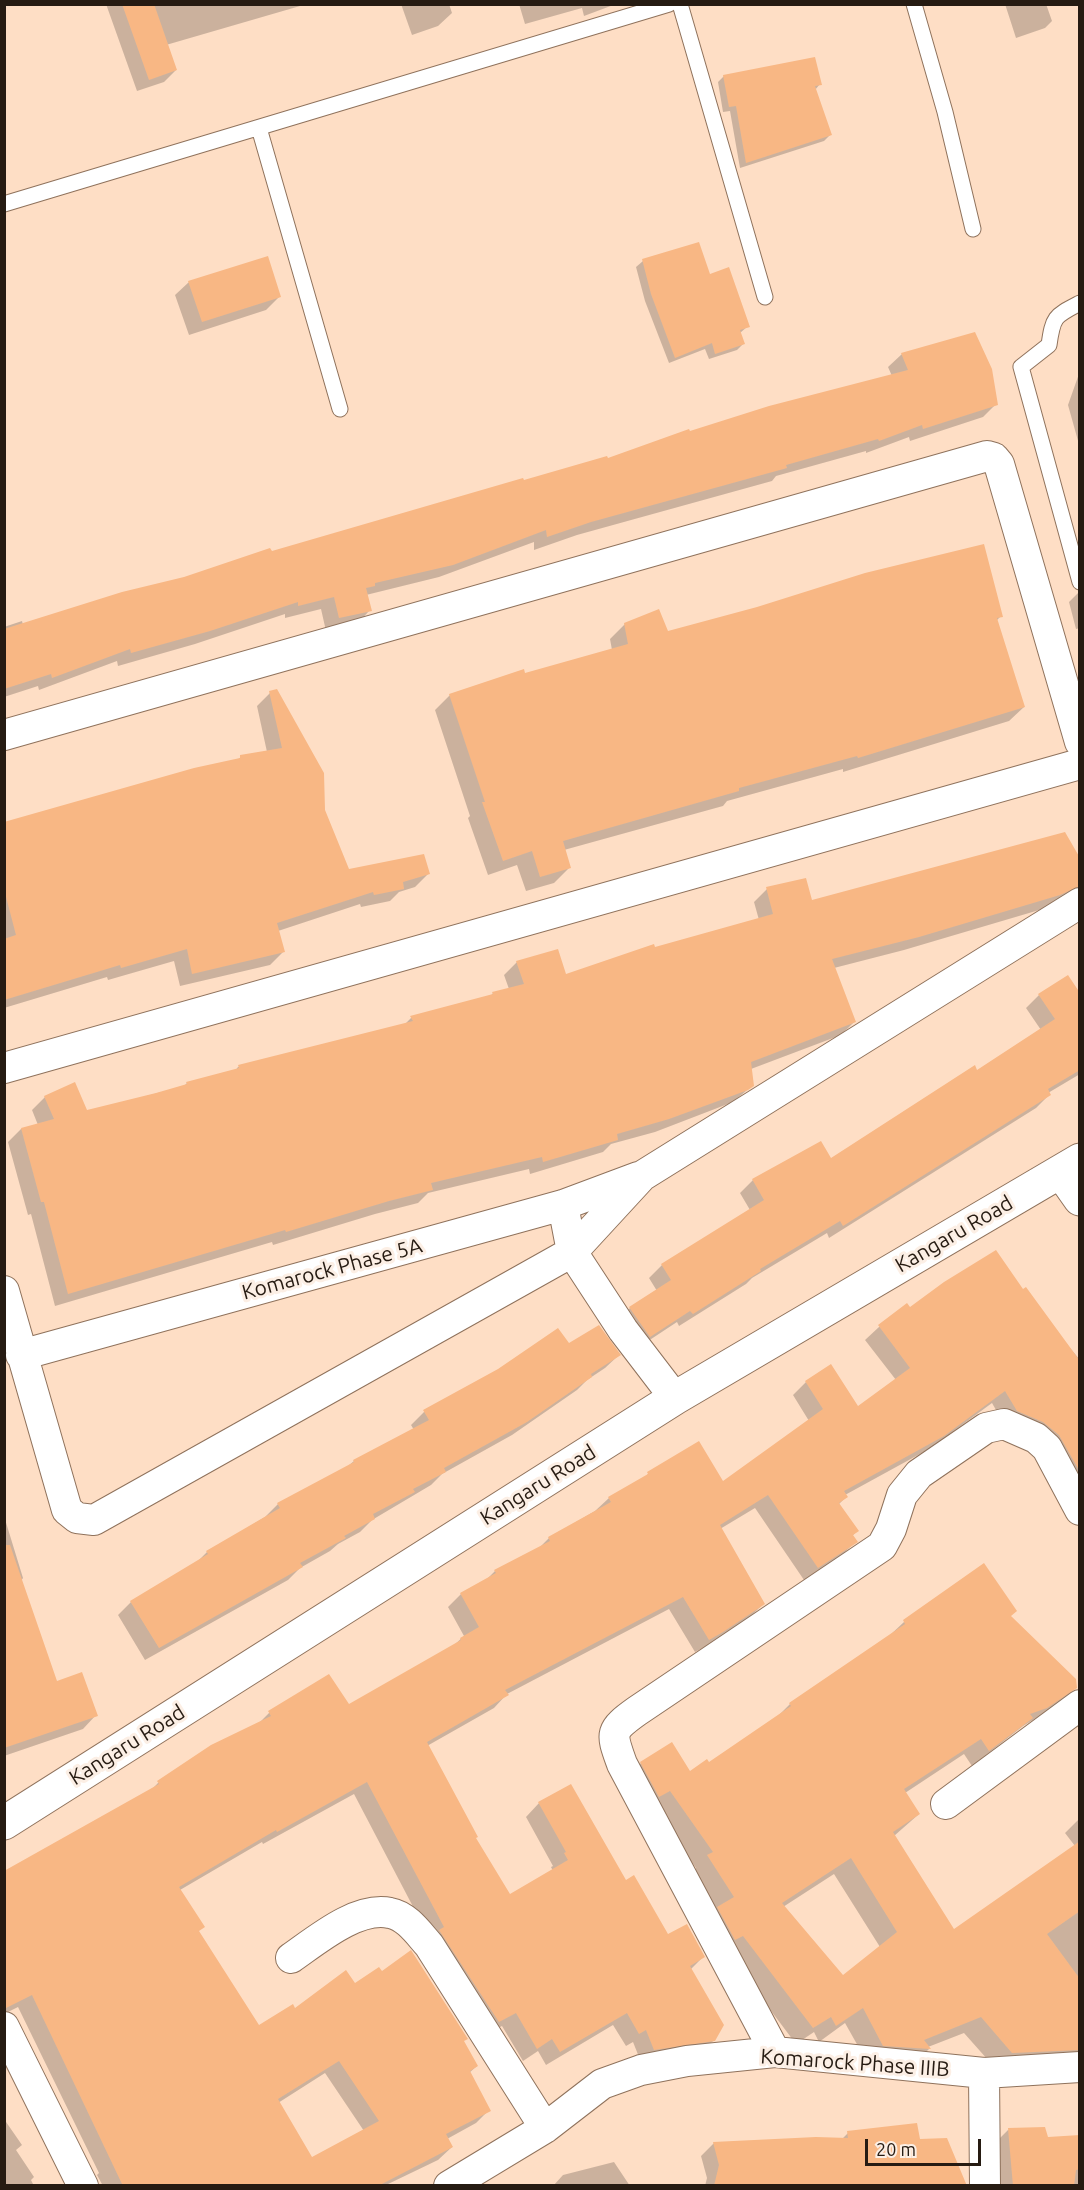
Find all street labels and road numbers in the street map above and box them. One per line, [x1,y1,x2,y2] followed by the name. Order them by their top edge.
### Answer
[891,1190,1017,1278] street label: Kangaru Road
[239,1233,425,1305] street label: Komarock Phase 5A
[476,1439,600,1531] street label: Kangaru Road
[65,1699,189,1791] street label: Kangaru Road
[760,2044,950,2082] street label: Komarock Phase IIIB

